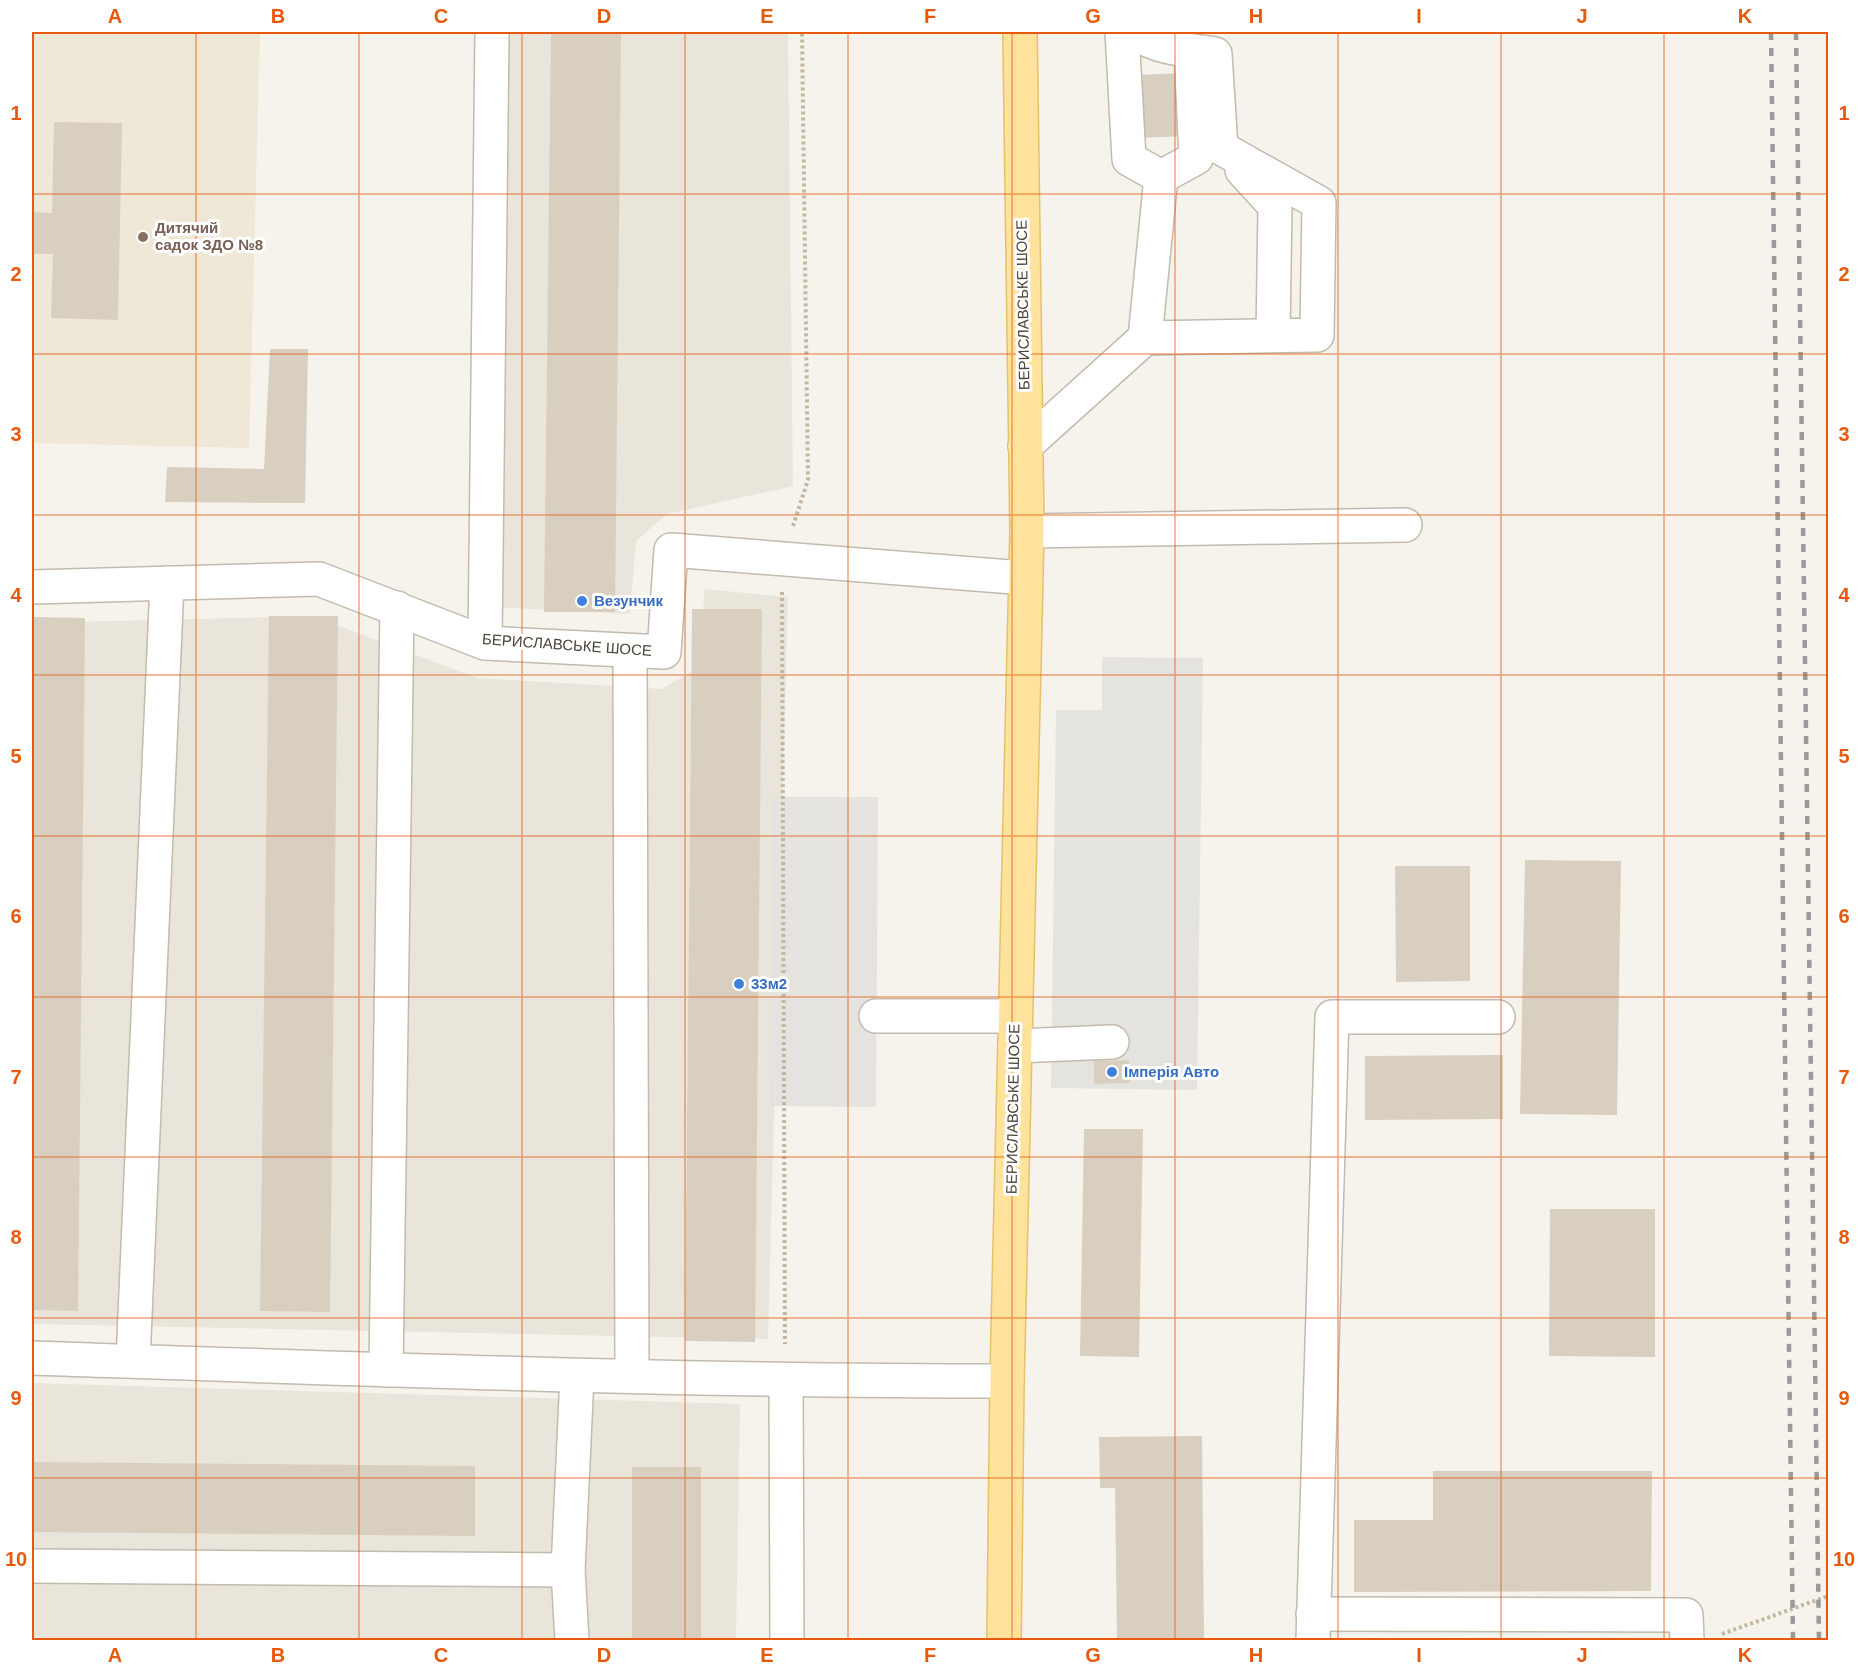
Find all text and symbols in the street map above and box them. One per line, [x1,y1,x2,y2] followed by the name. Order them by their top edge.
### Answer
[108,5,122,27] text: A
[271,5,285,27] text: B
[434,5,448,27] text: C
[597,5,611,27] text: D
[760,5,774,27] text: E
[924,5,936,27] text: F
[1085,5,1101,27] text: G
[1249,5,1263,27] text: H
[1416,5,1422,27] text: I
[1576,5,1588,27] text: J
[1738,5,1753,27] text: K
[10,102,22,124] text: 1
[1838,102,1850,124] text: 1
[155,219,263,253] place label: Дитячий садок ЗДО №8
[1013,220,1032,390] street label: БЕРИСЛАВСЬКЕ ШОСЕ
[136,230,150,244] marker: Дитячий садок ЗДО №8
[10,263,22,285] text: 2
[1838,263,1850,285] text: 2
[10,423,22,445] text: 3
[1838,423,1850,445] text: 3
[10,584,22,606] text: 4
[1838,584,1850,606] text: 4
[594,592,664,609] place label: Везунчик
[575,594,589,608] marker: Везунчик
[482,630,653,659] street label: БЕРИСЛАВСЬКЕ ШОСЕ
[10,745,22,767] text: 5
[1838,745,1850,767] text: 5
[10,905,22,927] text: 6
[1838,905,1850,927] text: 6
[751,975,787,992] place label: 33м2
[732,977,746,991] marker: 33м2
[1003,1024,1022,1194] street label: БЕРИСЛАВСЬКЕ ШОСЕ
[1124,1063,1219,1080] place label: Імперія Авто
[1105,1065,1119,1079] marker: Імперія Авто
[10,1066,22,1088] text: 7
[1838,1066,1850,1088] text: 7
[10,1226,22,1248] text: 8
[1838,1226,1850,1248] text: 8
[10,1387,22,1409] text: 9
[1838,1387,1850,1409] text: 9
[5,1548,27,1570] text: 10
[1833,1548,1855,1570] text: 10
[108,1644,122,1666] text: A
[271,1644,285,1666] text: B
[434,1644,448,1666] text: C
[597,1644,611,1666] text: D
[760,1644,774,1666] text: E
[924,1644,936,1666] text: F
[1085,1644,1101,1666] text: G
[1249,1644,1263,1666] text: H
[1416,1644,1422,1666] text: I
[1576,1644,1588,1666] text: J
[1738,1644,1753,1666] text: K

